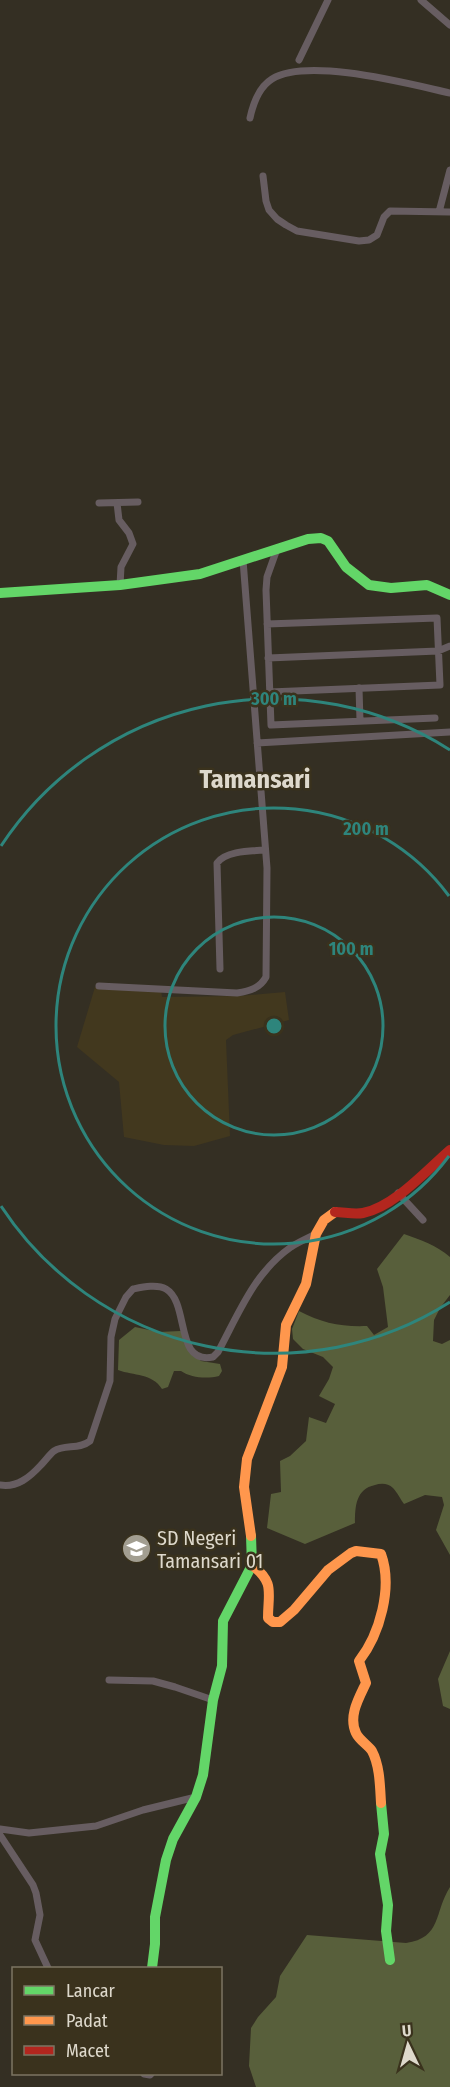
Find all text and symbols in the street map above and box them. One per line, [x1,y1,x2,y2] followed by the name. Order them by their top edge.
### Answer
[250,688,297,710] text: 300 m
[199,764,311,795] district label: Tamansari
[342,818,389,840] text: 200 m
[329,938,373,960] text: 100 m
[264,1016,284,1036] centre of rings
[157,1526,263,1573] place label: SD Negeri Tamansari 01
[120,1533,152,1565] school or university icon: SD Negeri Tamansari 01
[12,1967,222,2075] legend
[66,1980,115,2002] text: Lancar
[66,2010,108,2032] text: Padat
[378,2015,438,2075] north arrow
[401,2021,412,2040] text: U
[66,2040,110,2062] text: Macet

